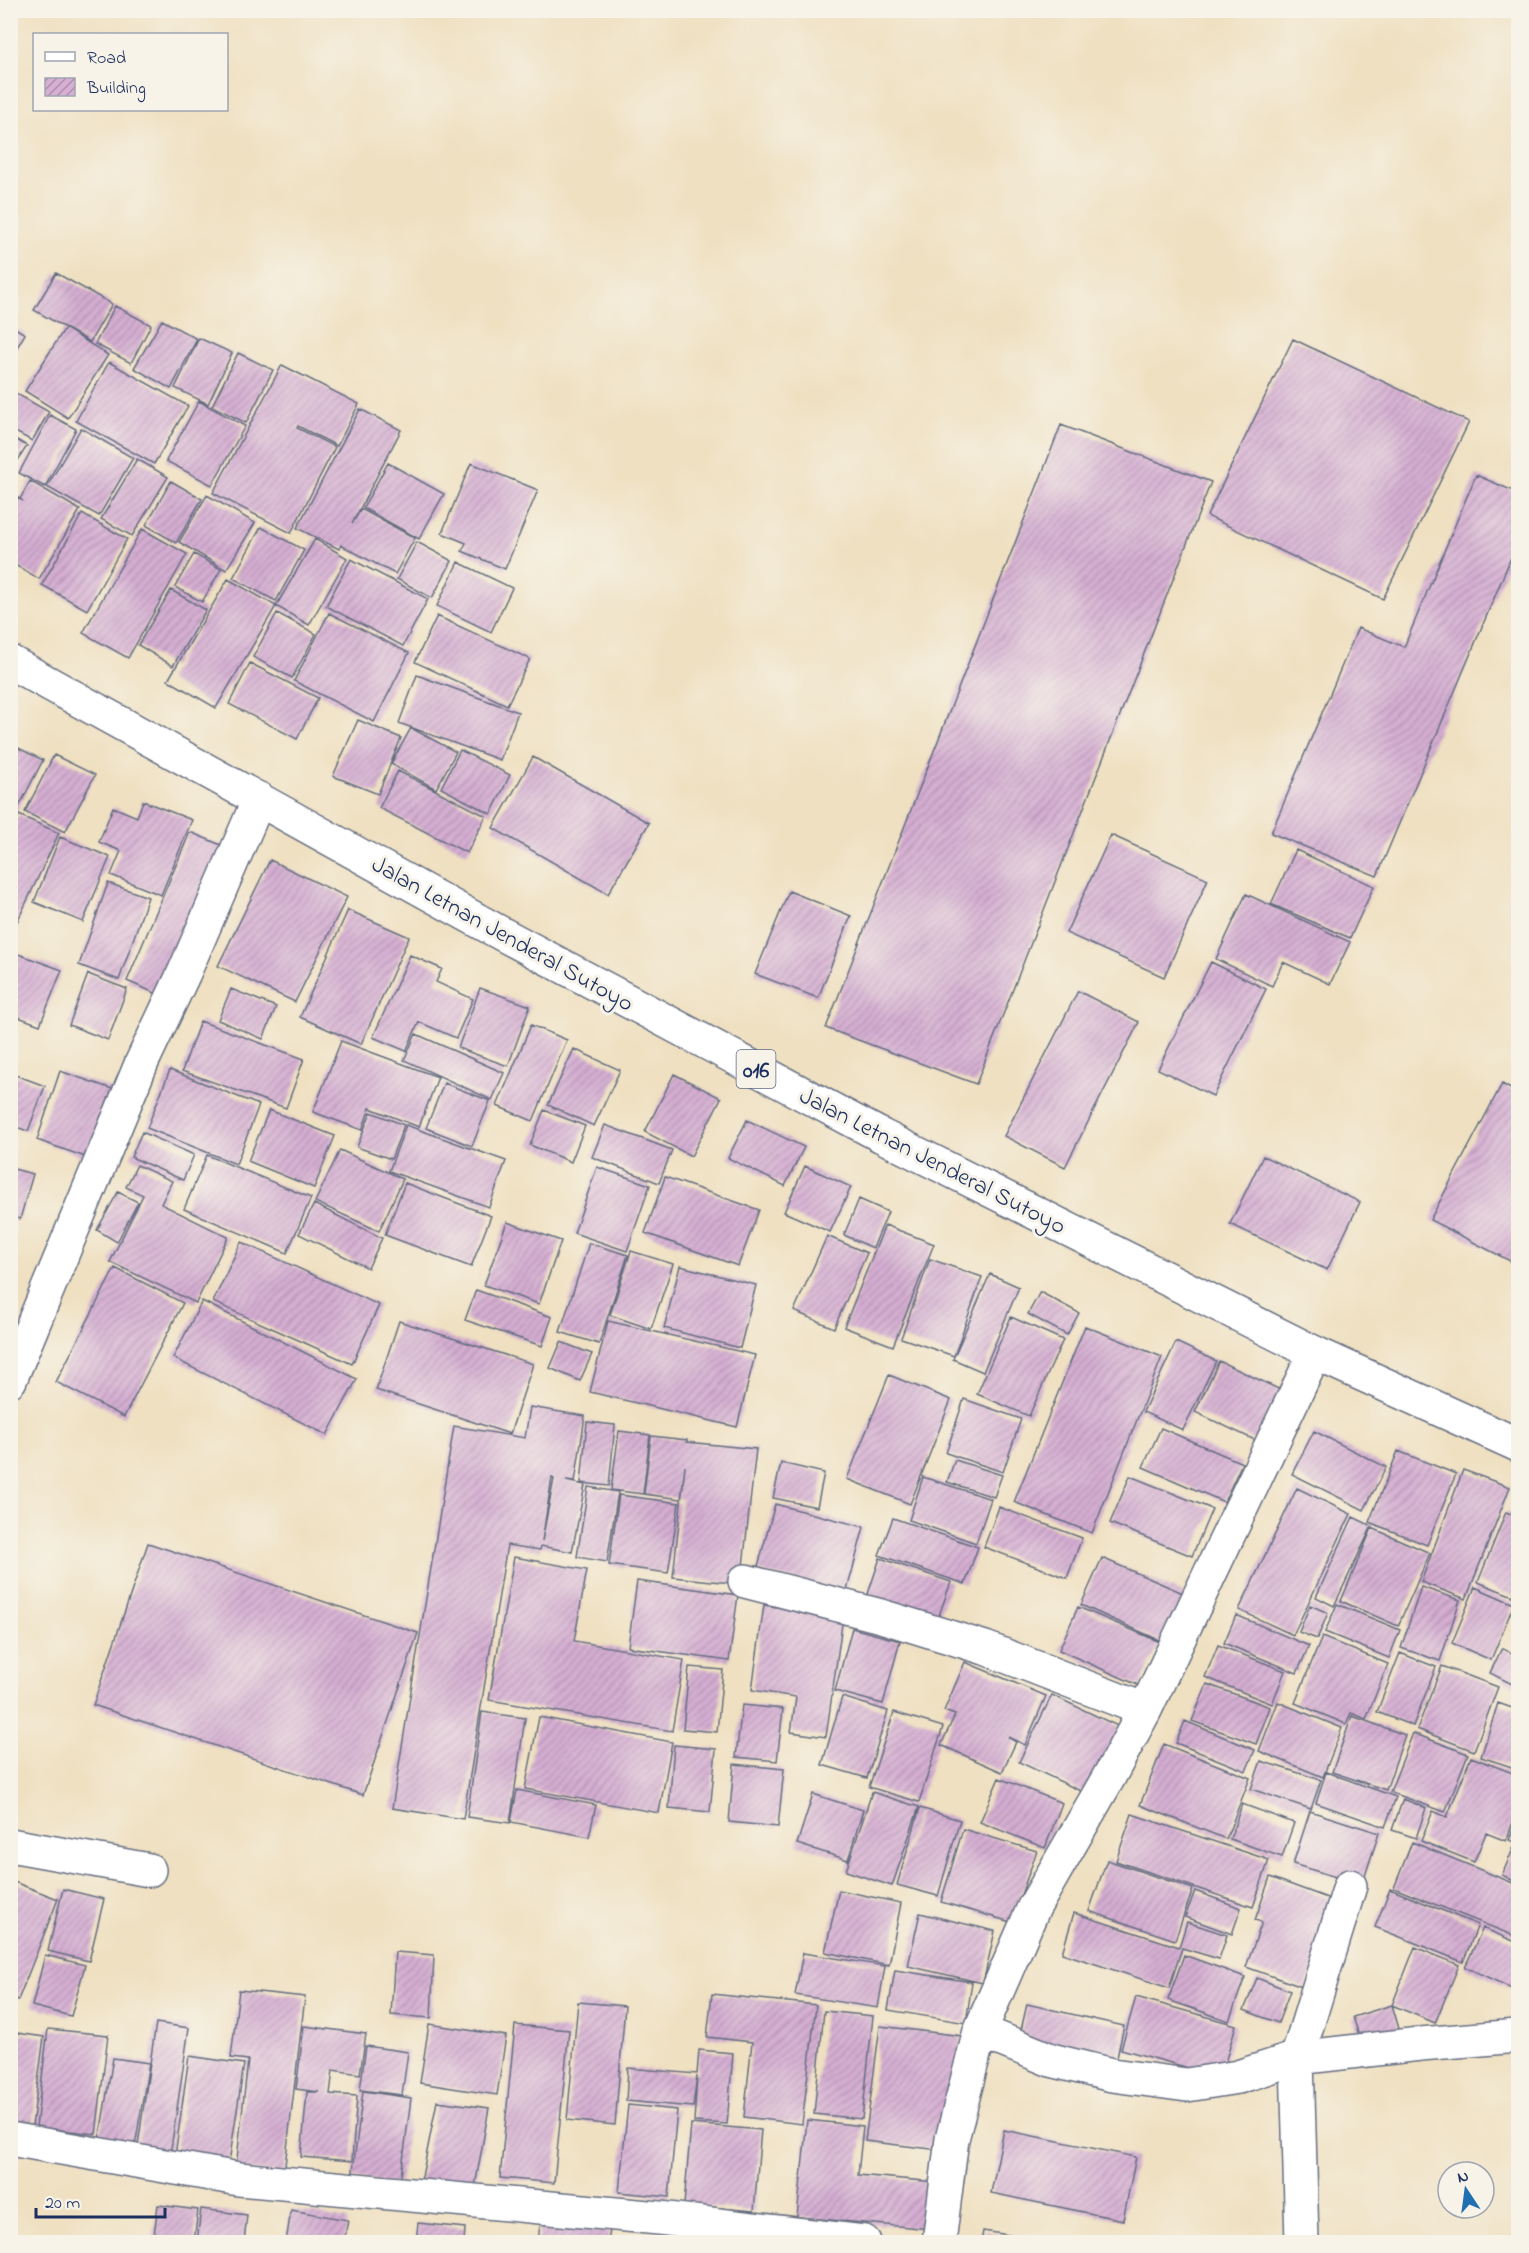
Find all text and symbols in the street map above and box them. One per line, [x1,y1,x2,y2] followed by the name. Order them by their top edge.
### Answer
[33,33,228,111] legend
[87,46,126,72] text: Road
[86,76,146,103] text: Building
[364,848,639,1023] street label: Jalan Letnan Jenderal Sutoyo
[736,1050,776,1088] road number: 016
[792,1080,1071,1246] street label: Jalan Letnan Jenderal Sutoyo
[1436,2160,1496,2220] north arrow
[1455,2164,1471,2190] text: N
[36,2181,165,2219] scale bar
[45,2191,80,2217] text: 20 m

